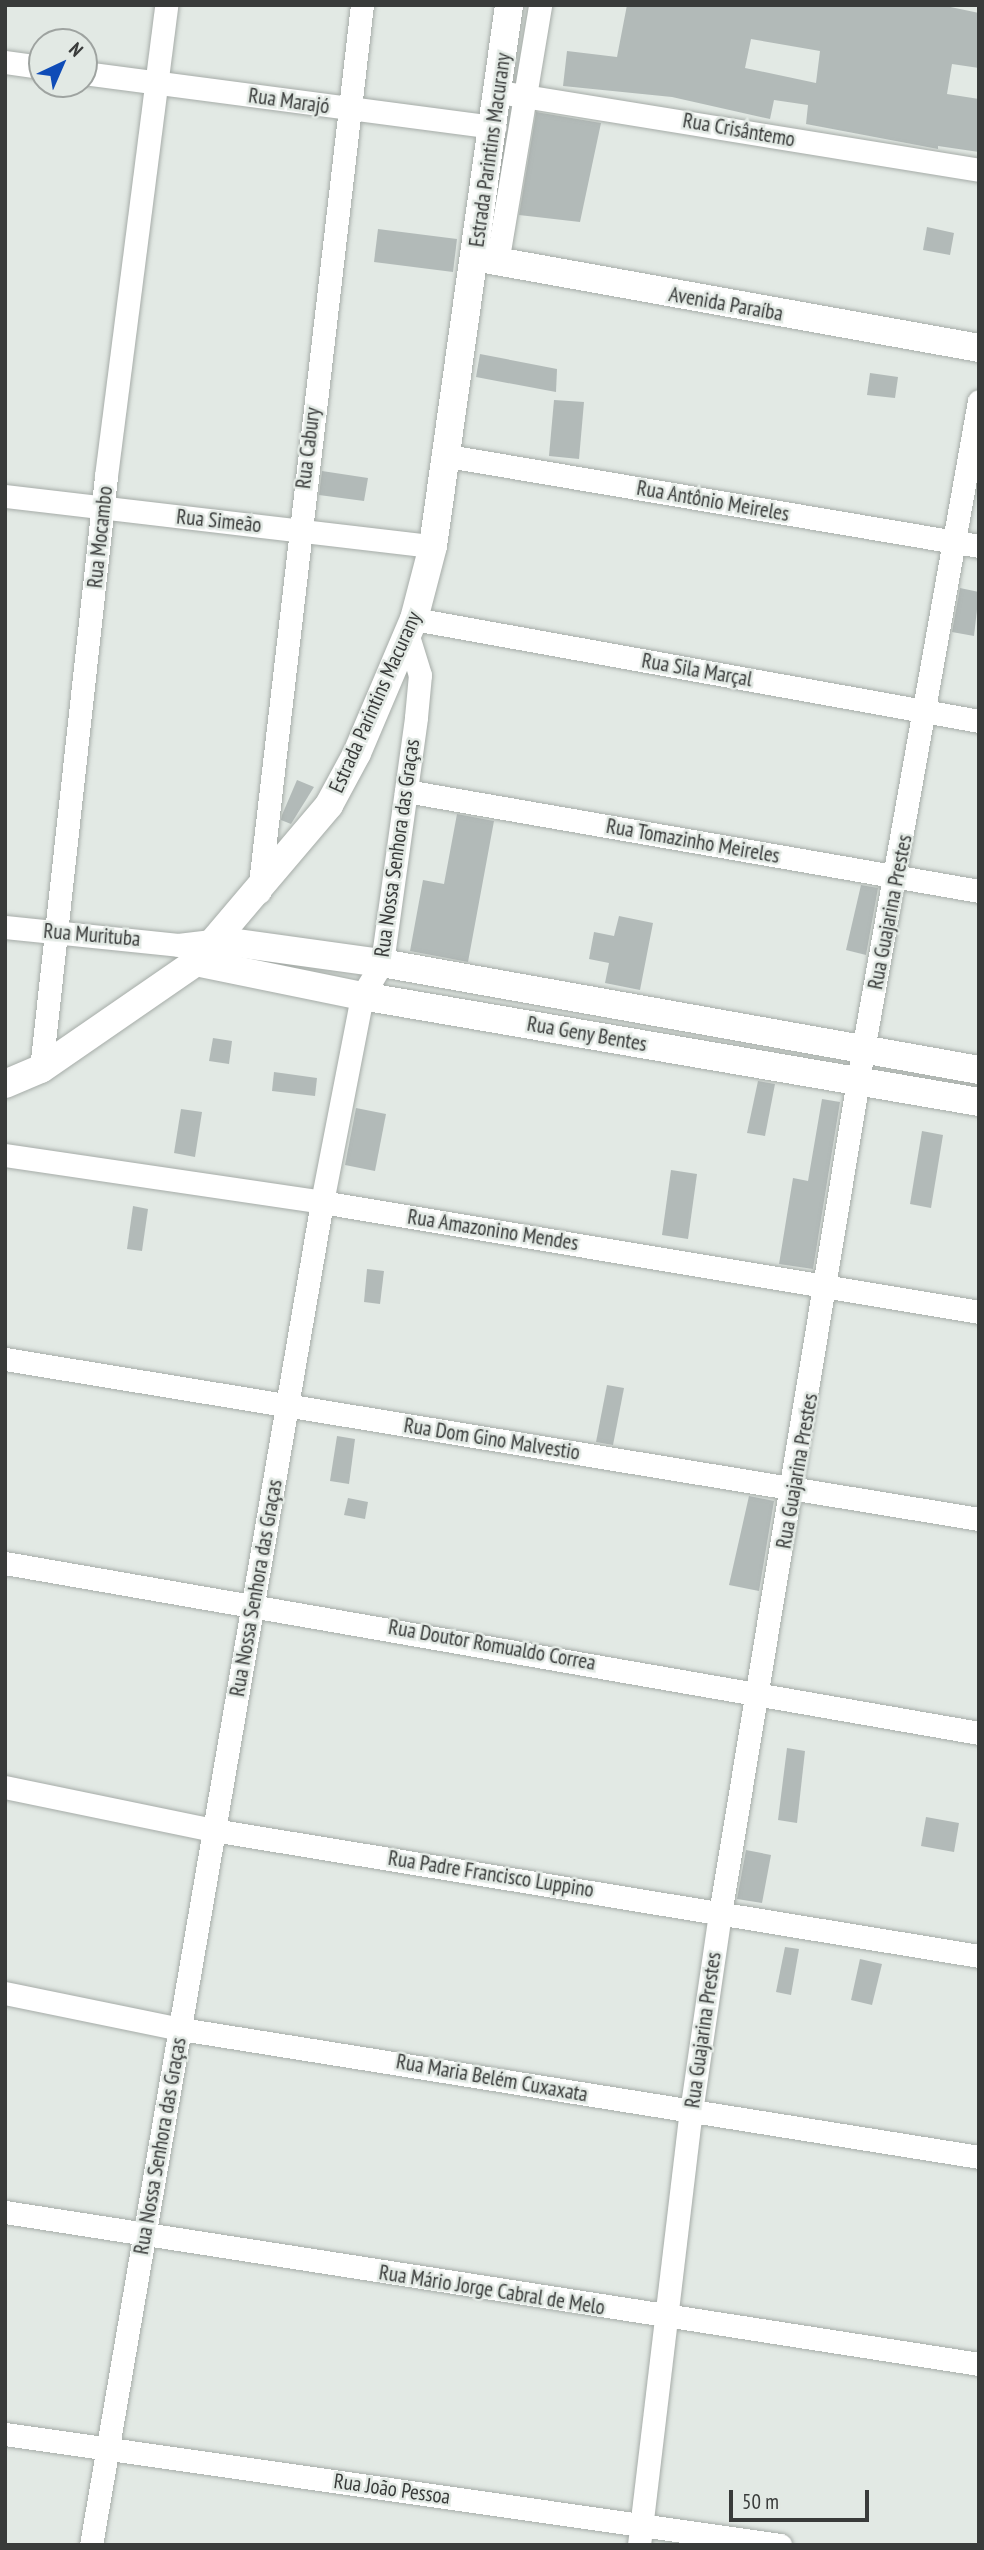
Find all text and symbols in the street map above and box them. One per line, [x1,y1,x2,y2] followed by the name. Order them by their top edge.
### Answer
[28,28,98,98] north arrow
[64,37,88,62] text: N
[464,51,516,249] street label: Estrada Parintins Macurany
[247,83,331,119] street label: Rua Marajó
[681,108,797,152] street label: Rua Crisântemo
[667,282,785,326] street label: Avenida Paraíba
[291,406,325,490] street label: Rua Cabury
[635,475,791,527] street label: Rua Antônio Meireles
[82,485,118,589] street label: Rua Mocambo
[175,504,263,538] street label: Rua Simeão
[324,608,426,796] street label: Estrada Parintins Macurany
[640,648,754,692] street label: Rua Sila Marçal
[369,737,425,959] street label: Rua Nossa Senhora das Graças
[604,813,782,869] street label: Rua Tomazinho Meireles
[863,833,917,991] street label: Rua Guajarina Prestes
[42,918,142,952] street label: Rua Murituba
[525,1011,649,1057] street label: Rua Geny Bentes
[406,1204,580,1256] street label: Rua Amazonino Mendes
[771,1392,823,1550] street label: Rua Guajarina Prestes
[402,1413,582,1465] street label: Rua Dom Gino Malvestio
[225,1478,287,1698] street label: Rua Nossa Senhora das Graças
[386,1614,598,1676] street label: Rua Doutor Romualdo Correa
[386,1845,596,1903] street label: Rua Padre Francisco Luppino
[680,1951,726,2109] street label: Rua Guajarina Prestes
[129,2036,191,2256] street label: Rua Nossa Senhora das Graças
[394,2049,590,2107] street label: Rua Maria Belém Cuxaxata
[377,2260,607,2320] street label: Rua Mário Jorge Cabral de Melo
[332,2468,452,2510] street label: Rua João Pessoa
[732,2476,872,2520] scale bar
[742,2488,779,2515] text: 50 m

